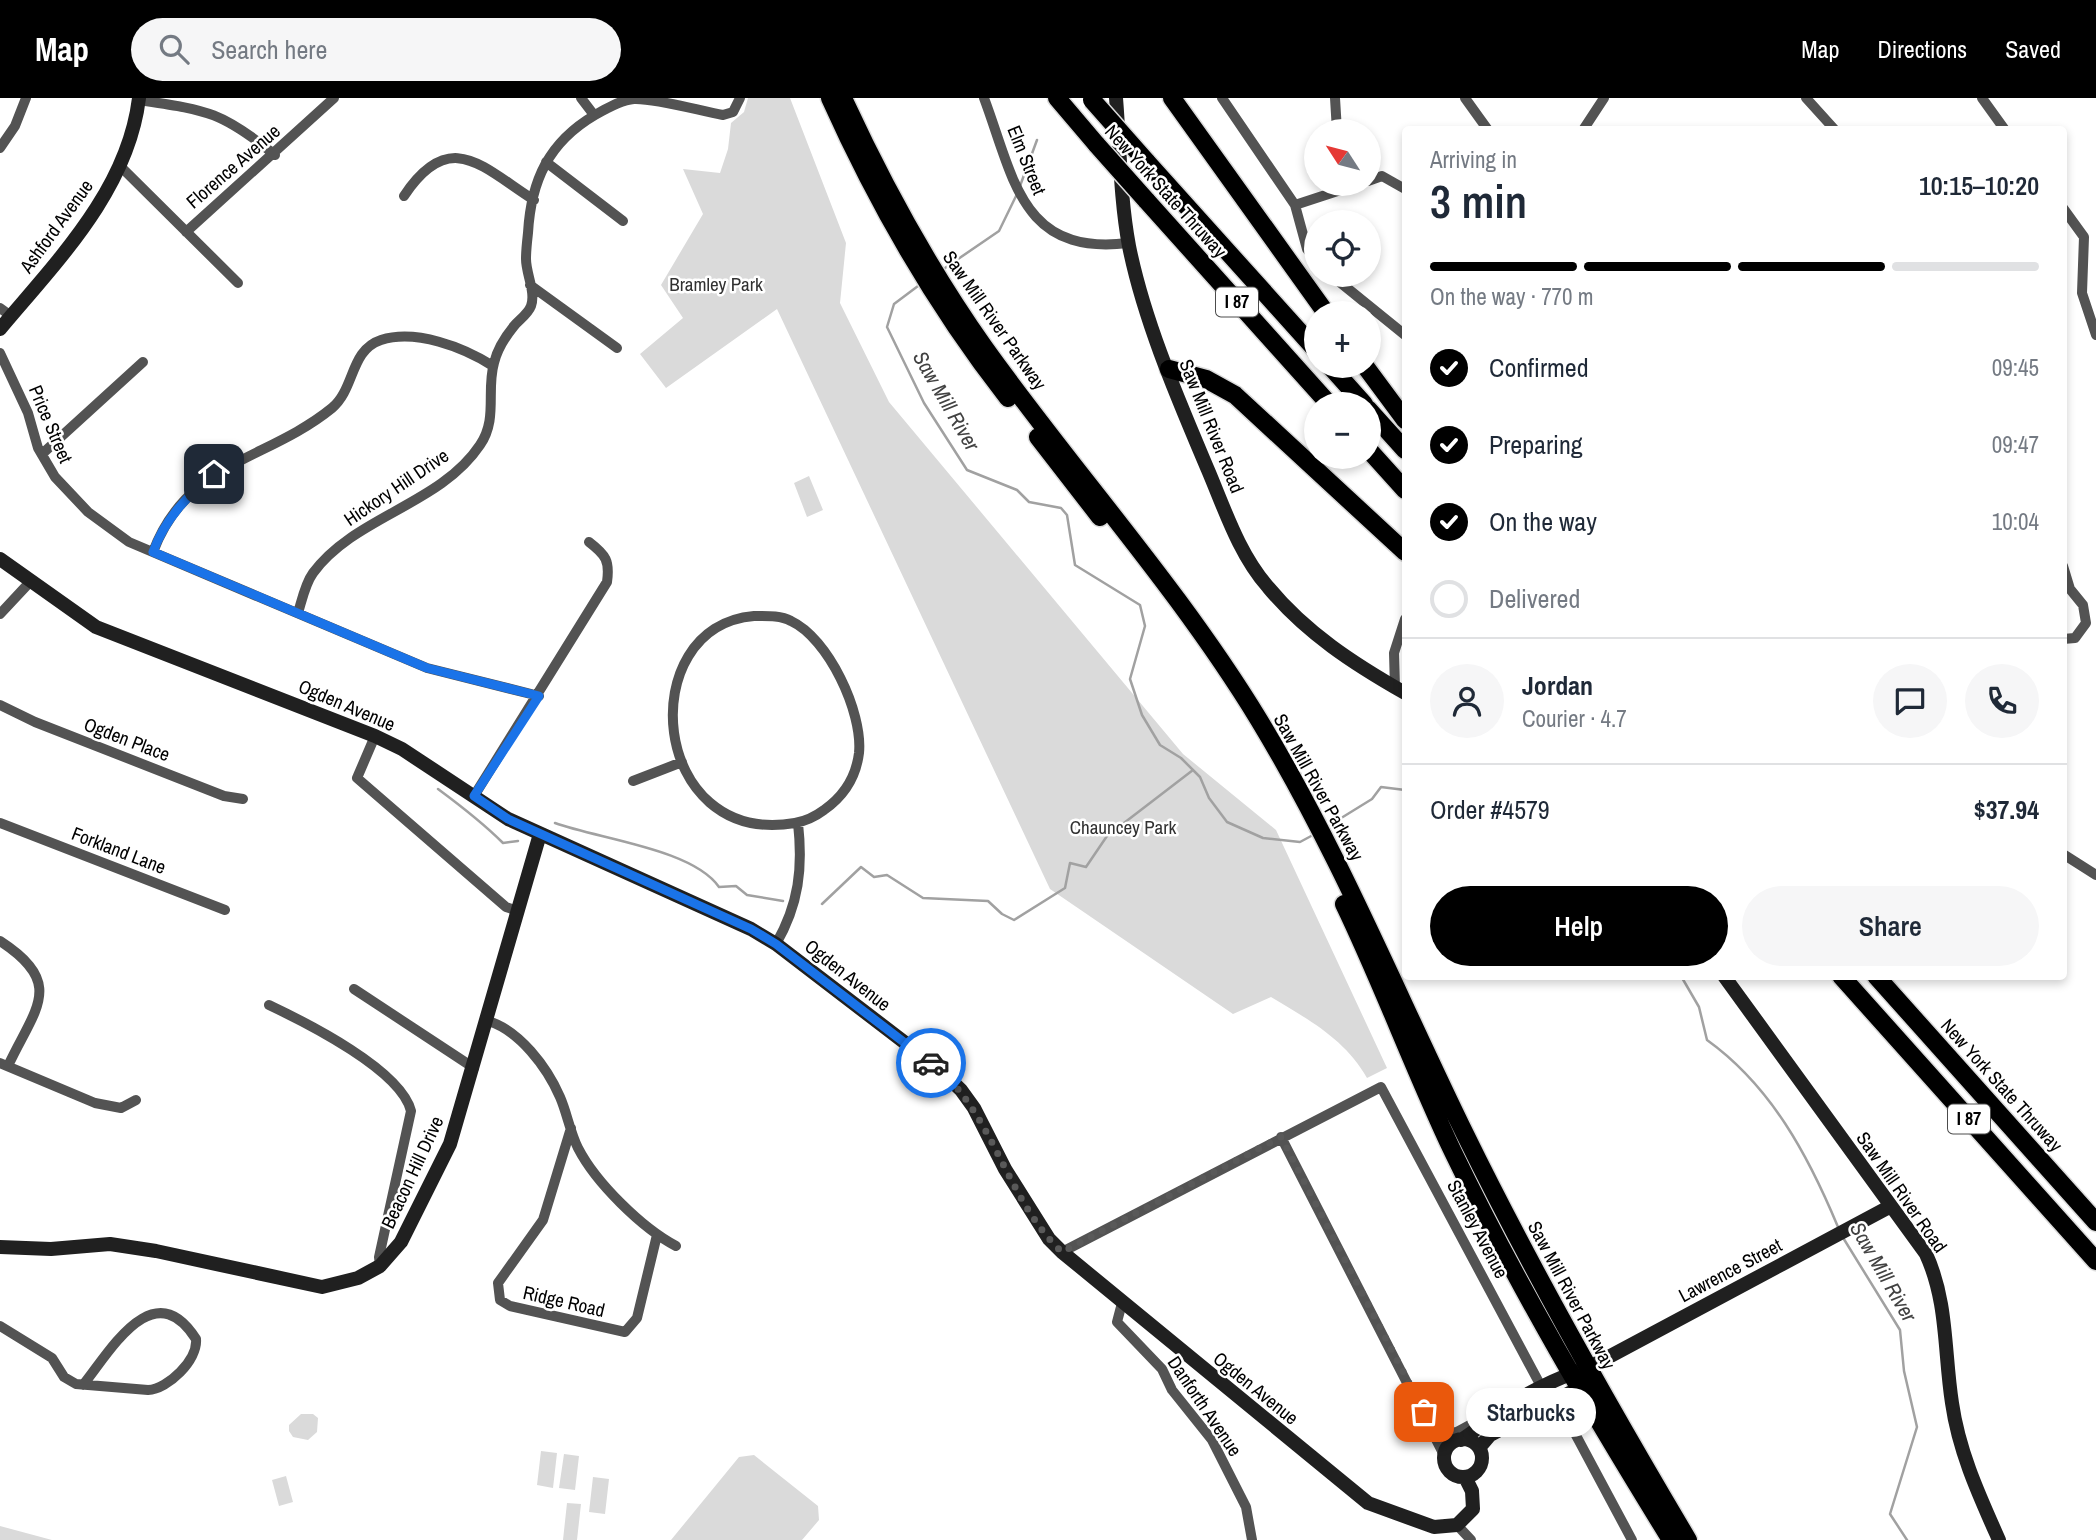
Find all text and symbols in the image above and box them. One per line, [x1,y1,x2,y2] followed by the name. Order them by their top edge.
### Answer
[131,18,621,81] search box
[35,27,89,71] text: Map
[155,30,193,68] icon: search
[211,32,327,67] text: Search here
[1801,33,1839,65] text: Map
[1877,33,1967,65] text: Directions
[2005,33,2061,65] text: Saved
[180,118,286,214] street label: Florence Avenue
[1099,119,1233,263] street label: New York State Thruway
[1304,119,1381,196] north arrow
[1304,119,1381,469] map controls
[1001,121,1053,199] street label: Elm Street
[1430,144,1517,175] text: Arriving in
[1919,168,2039,203] text: 10:15–10:20
[1430,170,1527,232] text: 3 min
[13,174,99,279] street label: Ashford Avenue
[1304,210,1381,287] button: locate
[937,245,1053,395] street label: Saw Mill River Parkway
[669,271,763,297] park label: Bramley Park
[1430,281,1594,312] text: On the way · 770 m
[1216,288,1258,316] road number: I 87
[1304,301,1381,378] button: +
[906,345,987,457] water label: Saw Mill River
[1430,349,1468,387] icon: check
[1489,350,1589,385] text: Confirmed
[1992,352,2039,383] text: 09:45
[1173,355,1251,497] street label: Saw Mill River Road
[23,381,79,468] street label: Price Street
[1304,392,1381,469] button: −
[1430,426,1468,464] icon: check
[1489,427,1583,462] text: Preparing
[1992,429,2039,460] text: 09:47
[338,442,454,532] street label: Hickory Hill Drive
[184,444,244,504] pin
[195,455,233,493] icon: home
[1430,503,1468,541] icon: check
[1489,504,1597,539] text: On the way
[1992,506,2039,537] text: 10:04
[1489,581,1580,616] text: Delivered
[1430,664,1504,738] button: person
[1873,664,1947,738] button: chat
[1965,664,2039,738] button: phone
[1522,668,1593,703] text: Jordan
[295,673,399,737] street label: Ogden Avenue
[1522,703,1627,734] text: Courier · 4.7
[1268,709,1370,865] street label: Saw Mill River Parkway
[80,711,174,767] street label: Ogden Place
[1430,792,1550,827] text: Order #4579
[1974,792,2039,827] text: $37.94
[1070,814,1176,840] park label: Chauncey Park
[68,820,170,880] street label: Forkland Lane
[1430,886,1728,966] button: Help
[1742,886,2039,966] button: Share
[799,933,897,1017] street label: Ogden Avenue
[1935,1013,2069,1157] street label: New York State Thruway
[896,1028,966,1098] courier
[912,1044,950,1082] icon: car
[1948,1104,1990,1134] road number: I 87
[375,1112,449,1232] street label: Beacon Hill Drive
[1851,1126,1953,1258] street label: Saw Mill River Road
[1441,1175,1515,1283] street label: Stanley Avenue
[1522,1216,1622,1374] street label: Saw Mill River Parkway
[1843,1216,1924,1328] water label: Saw Mill River
[1674,1232,1787,1308] street label: Lawrence Street
[521,1279,607,1323] street label: Ridge Road
[1208,1346,1304,1430] street label: Ogden Avenue
[1162,1351,1248,1461] street label: Danforth Avenue
[1394,1382,1454,1442] pin
[1466,1388,1596,1436] callout: Starbucks
[1405,1393,1443,1431] icon: bag
[1487,1397,1575,1428] text: Starbucks

